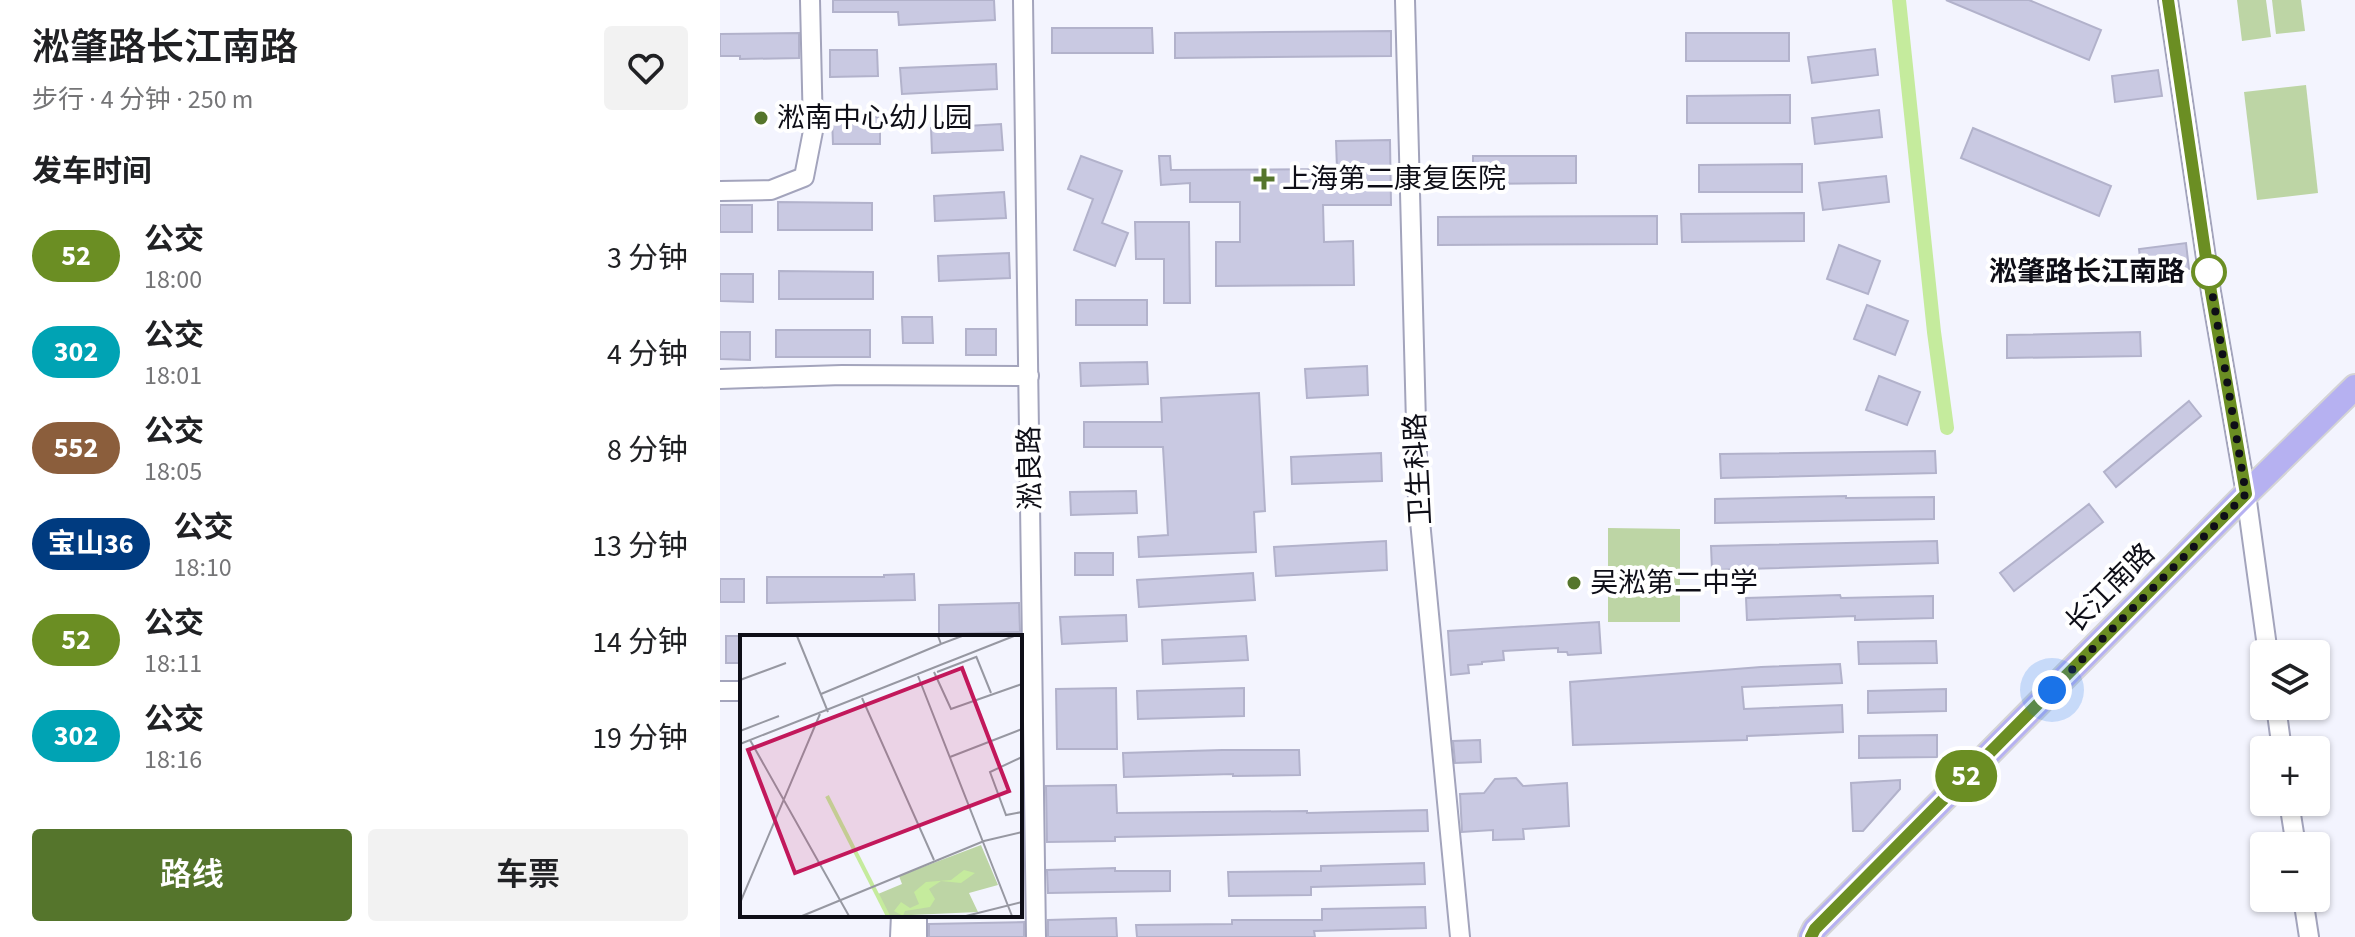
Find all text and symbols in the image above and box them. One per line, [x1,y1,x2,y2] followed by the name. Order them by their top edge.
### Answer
[32,21,298,75] text: 淞肇路长江南路
[604,26,688,110] button: heart
[32,81,253,118] text: 步行 · 4 分钟 · 250 m
[777,98,973,138] place label: 淞南中心幼儿园
[752,109,770,127] marker: 淞南中心幼儿园
[32,150,152,193] text: 发车时间
[1282,159,1506,199] place label: 上海第二康复医院
[1253,168,1275,190] marker: 上海第二康复医院
[144,218,204,261] text: 公交
[61,236,91,276] text: 52
[607,237,688,280] text: 3 分钟
[1989,252,2185,292] place label: 淞肇路长江南路
[2192,255,2226,289] marker: 淞肇路长江南路
[144,261,202,298] text: 18:00
[144,314,204,357] text: 公交
[54,332,98,372] text: 302
[607,333,688,376] text: 4 分钟
[144,357,202,394] text: 18:01
[144,410,204,453] text: 公交
[1395,412,1441,526] street label: 卫生科路
[1009,426,1051,510] street label: 淞良路
[54,428,98,468] text: 552
[607,429,688,472] text: 8 分钟
[144,453,202,490] text: 18:05
[174,506,234,549] text: 公交
[48,524,134,564] text: 宝山36
[592,525,688,568] text: 13 分钟
[2056,534,2164,642] street label: 长江南路
[174,549,232,586] text: 18:10
[1590,563,1758,603] place label: 吴淞第二中学
[1565,574,1583,592] marker: 吴淞第二中学
[144,602,204,645] text: 公交
[61,620,91,660] text: 52
[592,621,688,664] text: 14 分钟
[740,635,1022,917] inset map
[2250,640,2330,912] map controls
[2250,640,2330,720] button: layers
[144,645,202,682] text: 18:11
[2032,670,2072,710] your location
[144,698,204,741] text: 公交
[54,716,98,756] text: 302
[592,717,688,760] text: 19 分钟
[2250,736,2330,816] button: +
[144,741,202,778] text: 18:16
[1930,750,2002,802] line badge: 52
[1951,756,1981,796] text: 52
[32,829,352,921] button: 路线
[368,829,688,921] button: 车票
[2250,832,2330,912] button: −

